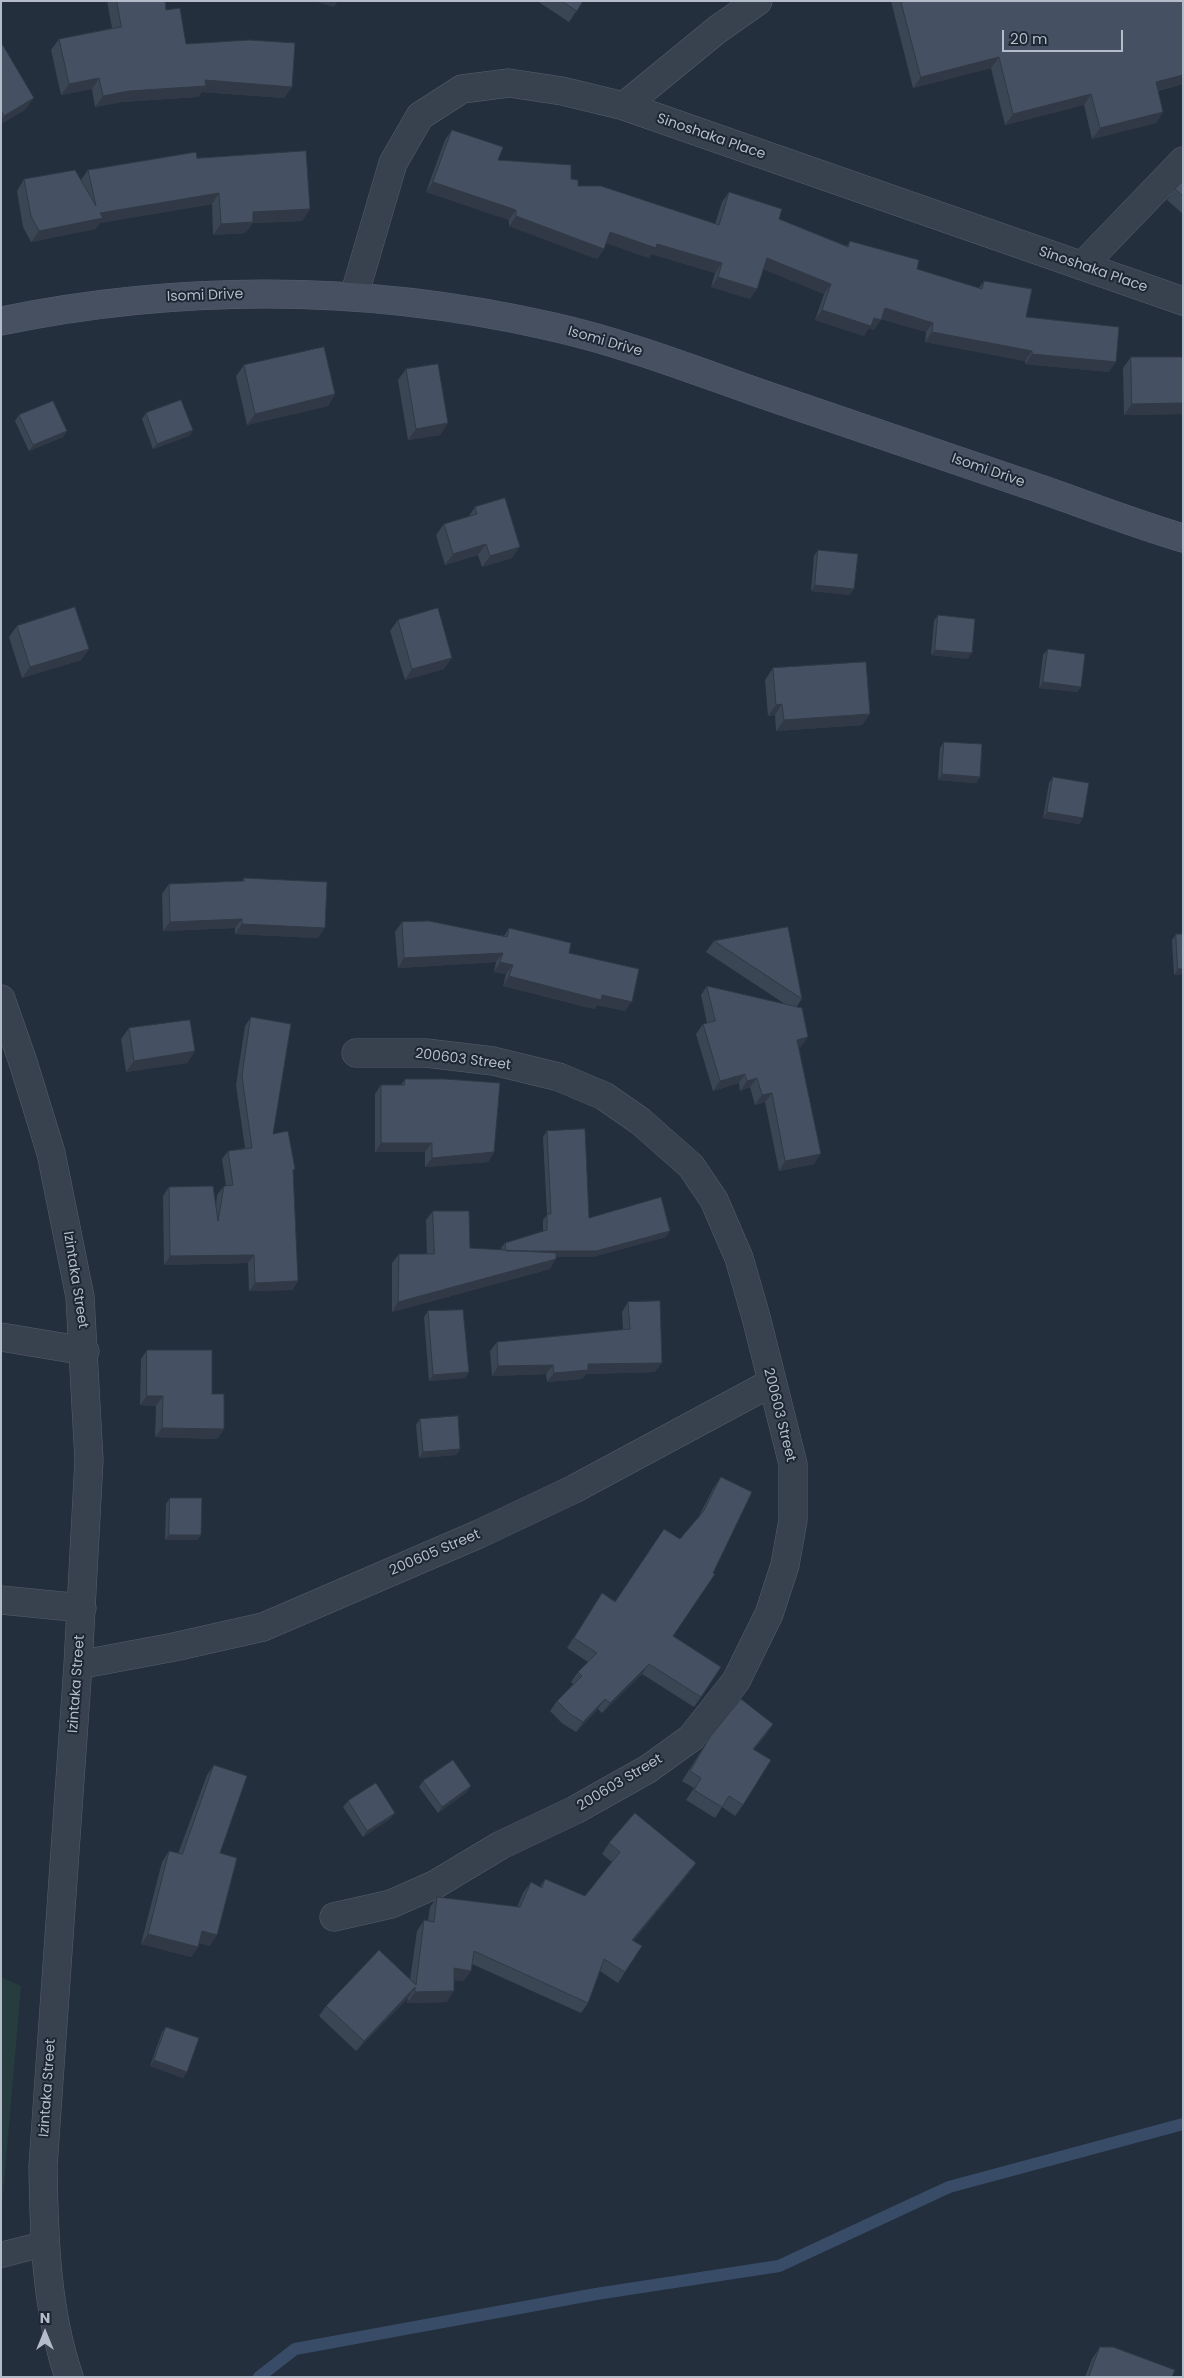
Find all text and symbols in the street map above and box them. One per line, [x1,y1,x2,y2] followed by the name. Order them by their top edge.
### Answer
[1004,20,1125,52] scale bar
[1010,28,1048,49] text: 20 m
[654,111,768,163] street label: Sinoshaka Place
[1036,244,1150,296] street label: Sinoshaka Place
[167,286,243,306] street label: Isomi Drive
[566,323,644,361] street label: Isomi Drive
[949,451,1027,491] street label: Isomi Drive
[414,1046,512,1074] street label: 200603 Street
[59,1230,91,1330] street label: Izintaka Street
[759,1366,799,1464] street label: 200603 Street
[387,1526,483,1580] street label: 200605 Street
[65,1634,89,1734] street label: Izintaka Street
[574,1751,666,1815] street label: 200603 Street
[36,2038,60,2138] street label: Izintaka Street
[20,2308,70,2358] north arrow
[40,2308,50,2328] text: N

